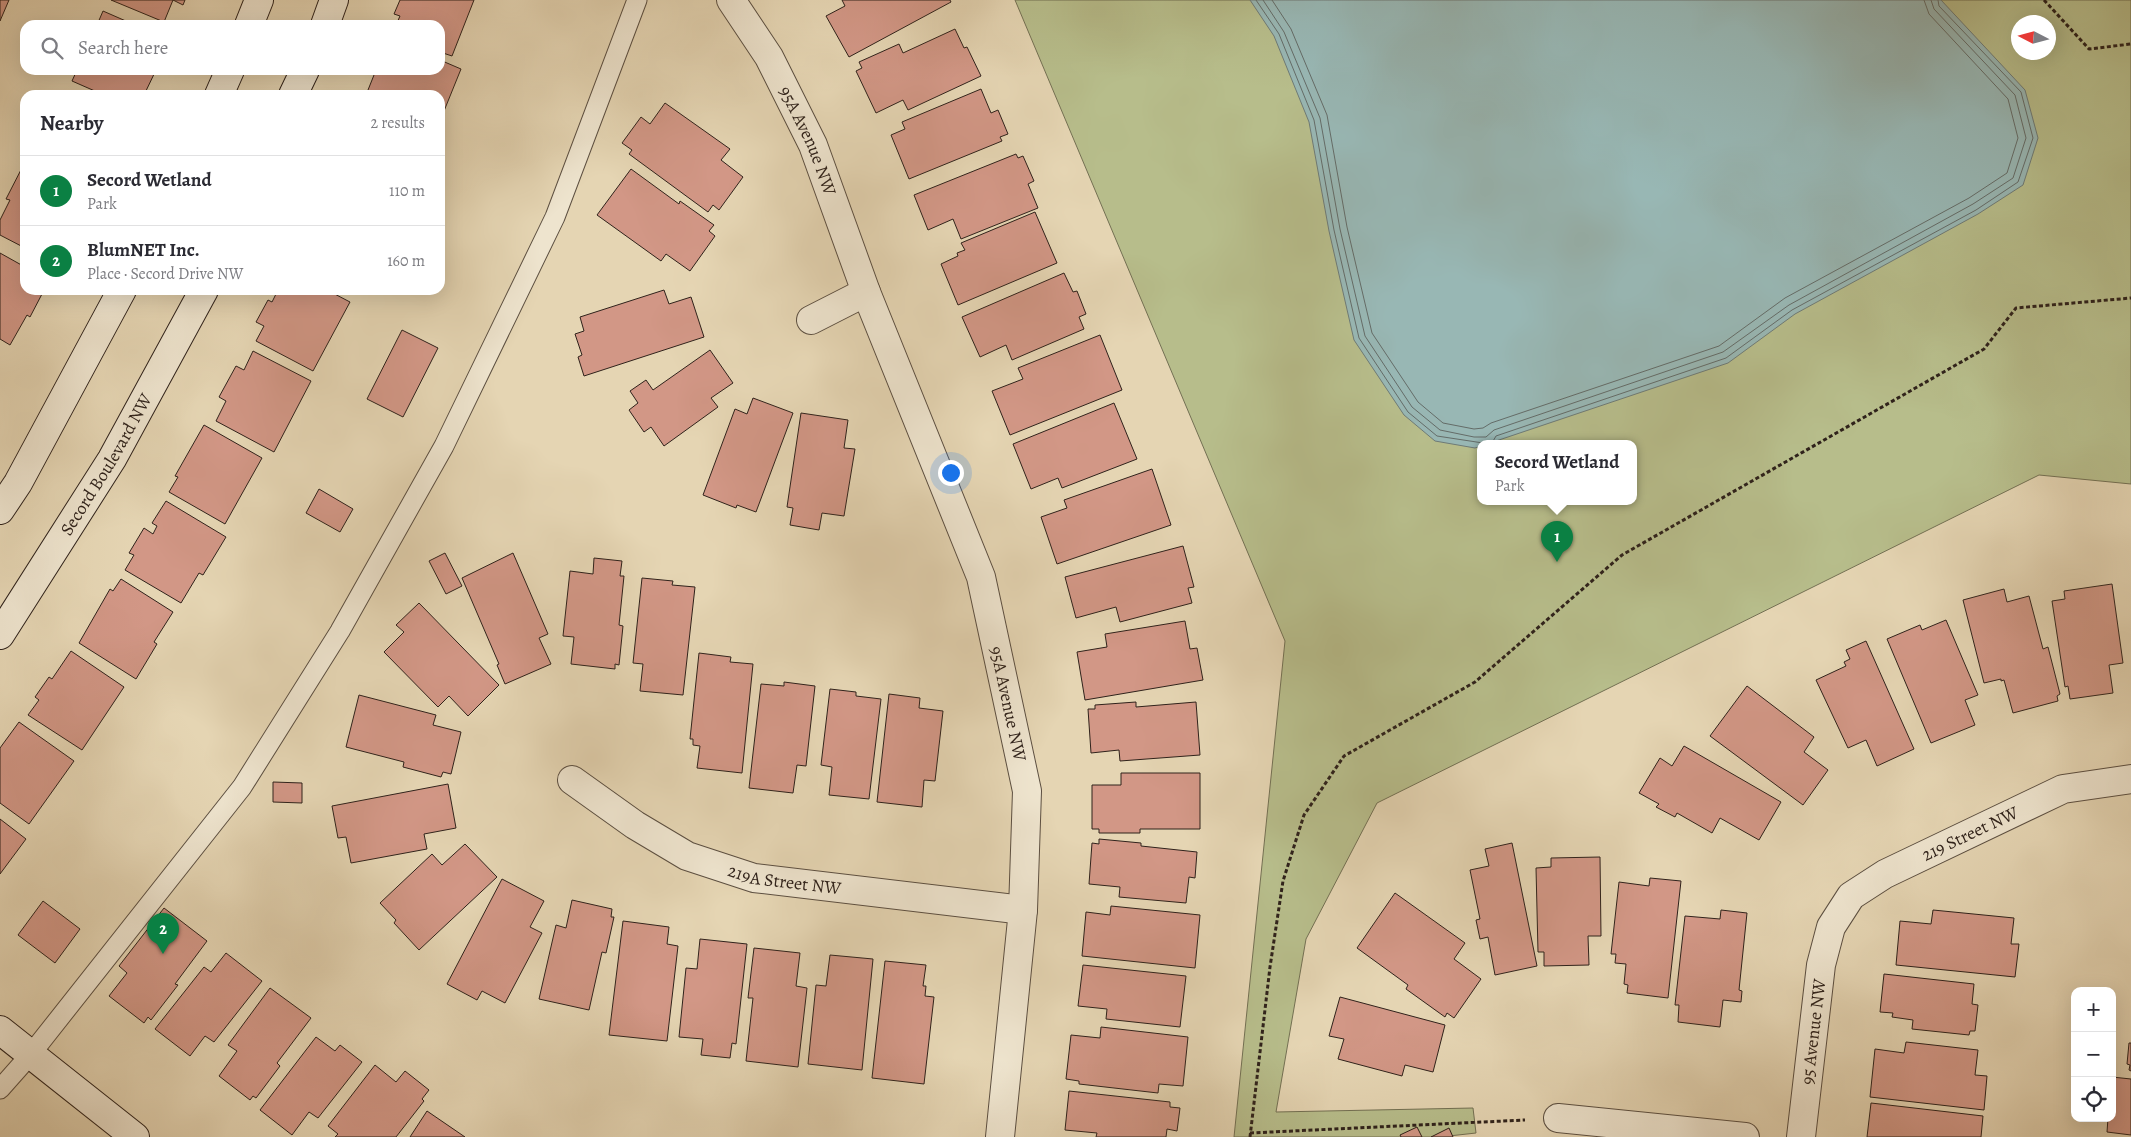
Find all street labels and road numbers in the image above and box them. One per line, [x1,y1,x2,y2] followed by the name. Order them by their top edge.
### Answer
[773,82,842,199] street label: 95A Avenue NW
[55,389,158,540] street label: Secord Boulevard NW
[984,644,1032,764] street label: 95A Avenue NW
[1918,800,2022,867] street label: 219 Street NW
[725,858,843,900] street label: 219A Street NW
[1795,977,1831,1086] street label: 95 Avenue NW

